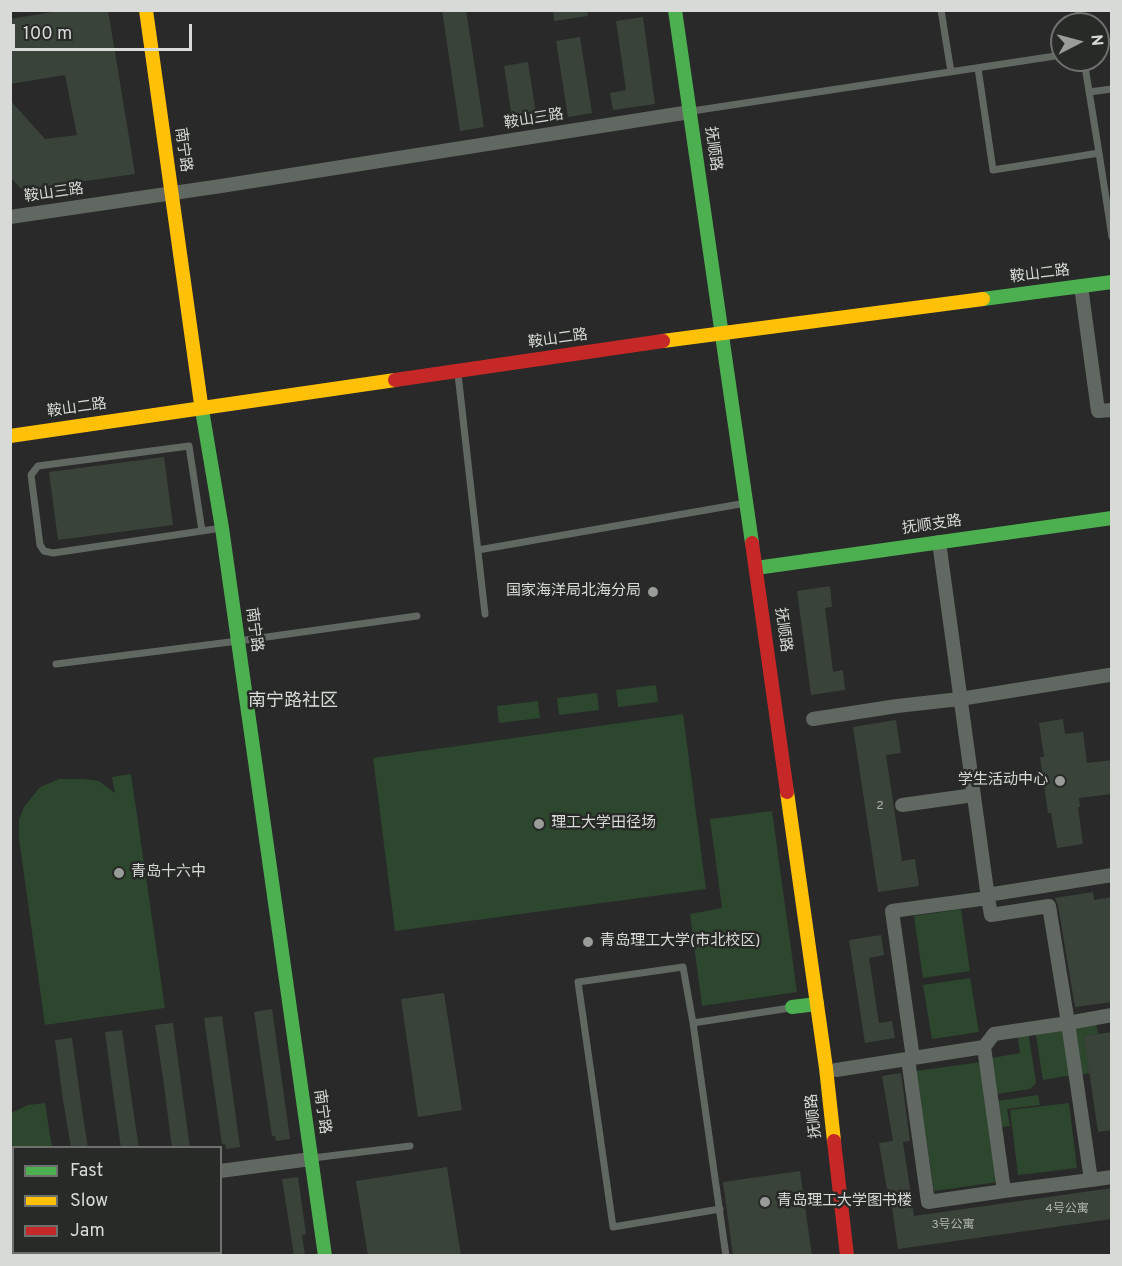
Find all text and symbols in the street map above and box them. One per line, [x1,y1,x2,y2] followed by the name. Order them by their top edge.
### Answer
[15,12,195,50] scale bar
[1050,12,1110,72] north arrow
[23,23,72,46] text: 100 m
[1085,34,1106,47] text: N
[503,106,565,134] street label: 鞍山三路
[700,125,724,173] street label: 抚顺路
[170,126,194,174] street label: 南宁路
[23,181,85,207] street label: 鞍山三路
[1009,262,1071,288] street label: 鞍山二路
[527,327,589,353] street label: 鞍山二路
[46,396,108,422] street label: 鞍山二路
[901,513,963,539] street label: 抚顺支路
[506,583,641,601] place label: 国家海洋局北海分局
[646,585,660,599] marker: 国家海洋局北海分局
[241,606,265,654] street label: 南宁路
[770,606,794,654] street label: 抚顺路
[248,691,338,713] district label: 南宁路社区
[958,772,1048,790] place label: 学生活动中心
[1053,774,1067,788] marker: 学生活动中心
[876,800,884,814] house number: 2
[551,815,656,833] place label: 理工大学田径场
[532,817,546,831] marker: 理工大学田径场
[131,864,206,882] place label: 青岛十六中
[112,866,126,880] marker: 青岛十六中
[600,933,760,951] place label: 青岛理工大学(市北校区)
[581,935,595,949] marker: 青岛理工大学(市北校区)
[309,1088,333,1136] street label: 南宁路
[804,1093,826,1139] street label: 抚顺路
[12,1146,222,1254] legend
[70,1160,103,1183] text: Fast
[70,1190,108,1213] text: Slow
[777,1193,912,1211] place label: 青岛理工大学图书楼
[758,1195,772,1209] marker: 青岛理工大学图书楼
[1045,1203,1089,1217] house number: 4号公寓
[931,1219,975,1233] house number: 3号公寓
[70,1220,105,1243] text: Jam

